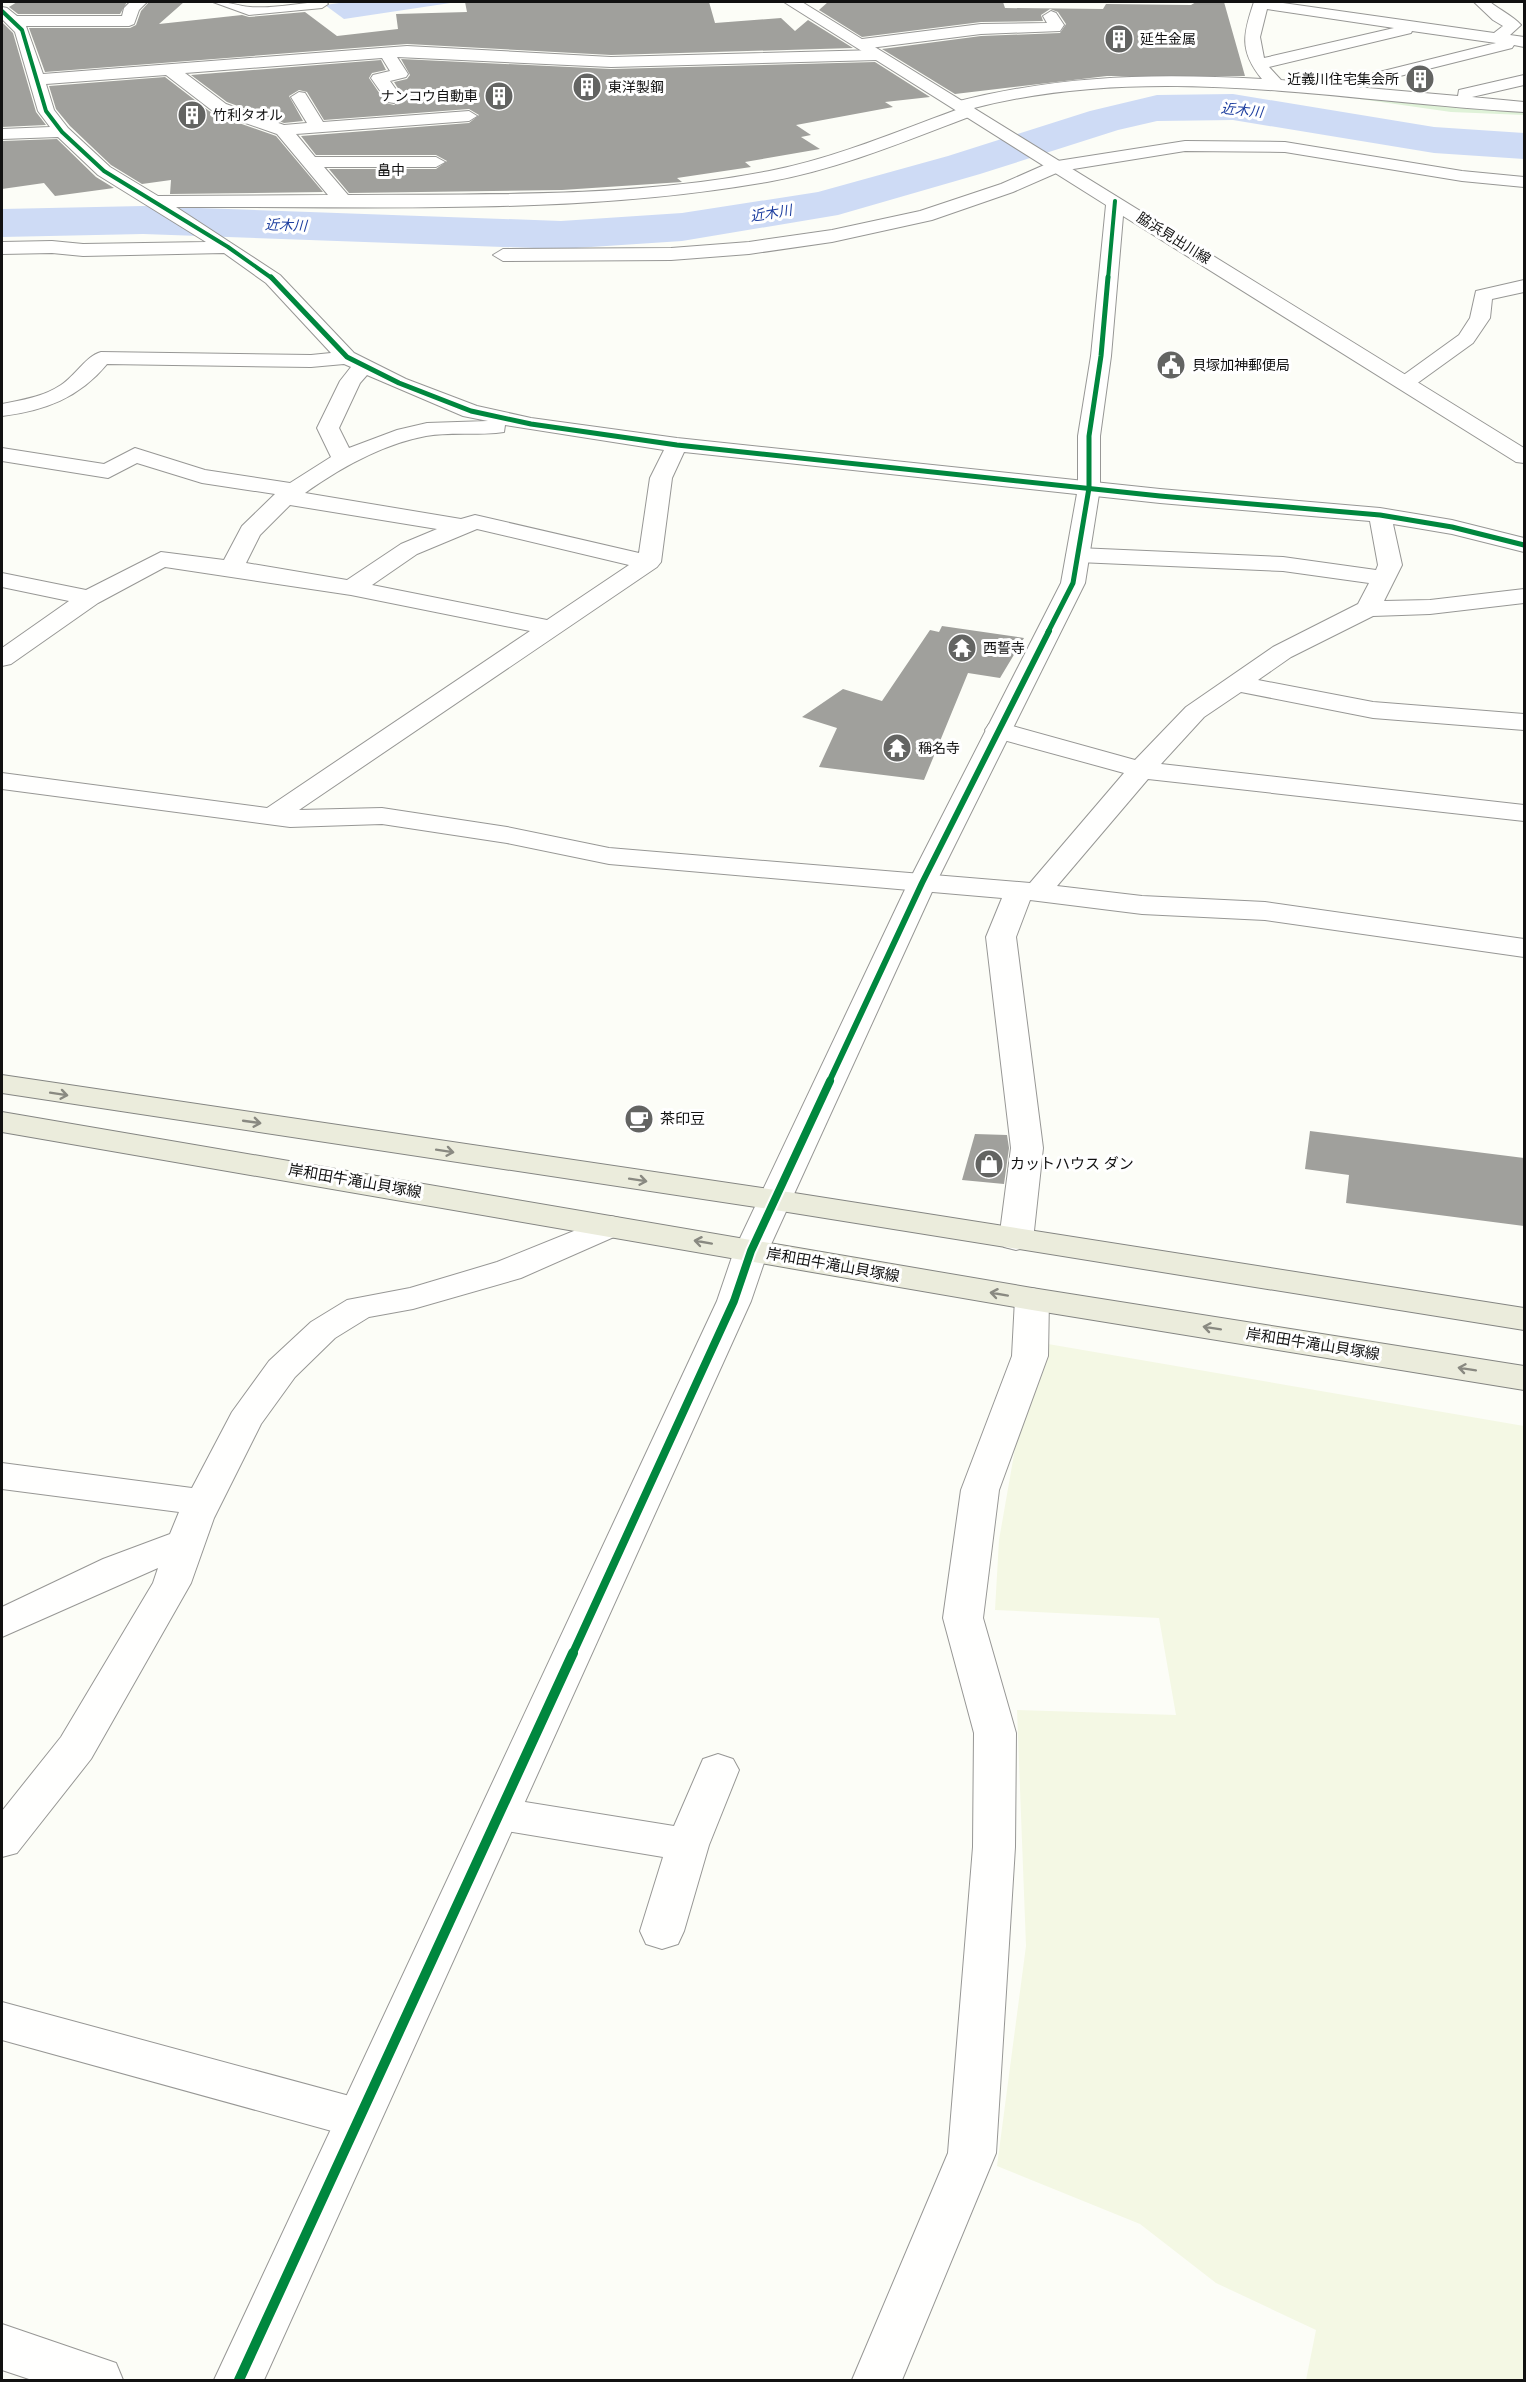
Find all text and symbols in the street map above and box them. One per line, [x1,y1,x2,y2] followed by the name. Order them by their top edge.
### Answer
[1103,23,1135,55] building icon: 延生金属
[1140,29,1196,48] place label: 延生金属
[1404,63,1436,95] building icon: 近義川住宅集会所
[1287,69,1399,88] place label: 近義川住宅集会所
[571,71,603,103] building icon: 東洋製鋼
[608,77,664,96] place label: 東洋製鋼
[483,80,515,112] building icon: ナンコウ自動車
[381,86,478,105] place label: ナンコウ自動車
[1220,98,1266,121] water label: 近木川
[176,99,208,131] building icon: 竹利タオル
[213,105,283,124] place label: 竹利タオル
[377,160,405,179] district label: 畠中
[749,200,795,225] water label: 近木川
[1134,207,1215,268] street label: 脇浜見出川線
[265,214,309,235] water label: 近木川
[1155,349,1187,381] public building icon: 貝塚加神郵便局
[1192,355,1290,374] place label: 貝塚加神郵便局
[946,632,978,664] temple icon: 西誓寺
[983,638,1025,657] place label: 西誓寺
[881,732,913,764] temple icon: 稱名寺
[918,738,960,757] place label: 稱名寺
[49,1088,69,1099] one-way arrow
[623,1103,655,1135] cafe icon: 茶印豆
[660,1108,705,1128] place label: 茶印豆
[242,1117,262,1128] one-way arrow
[435,1146,454,1157] one-way arrow
[973,1148,1005,1180] shop icon: カットハウス ダン
[1010,1153,1134,1173] place label: カットハウス ダン
[287,1158,423,1202] street label: 岸和田牛滝山貝塚線
[627,1175,647,1186] one-way arrow
[694,1236,714,1247] one-way arrow
[765,1242,901,1286] street label: 岸和田牛滝山貝塚線
[989,1288,1009,1299] one-way arrow
[1203,1322,1222,1333] one-way arrow
[1245,1323,1381,1363] street label: 岸和田牛滝山貝塚線
[1457,1363,1477,1374] one-way arrow

